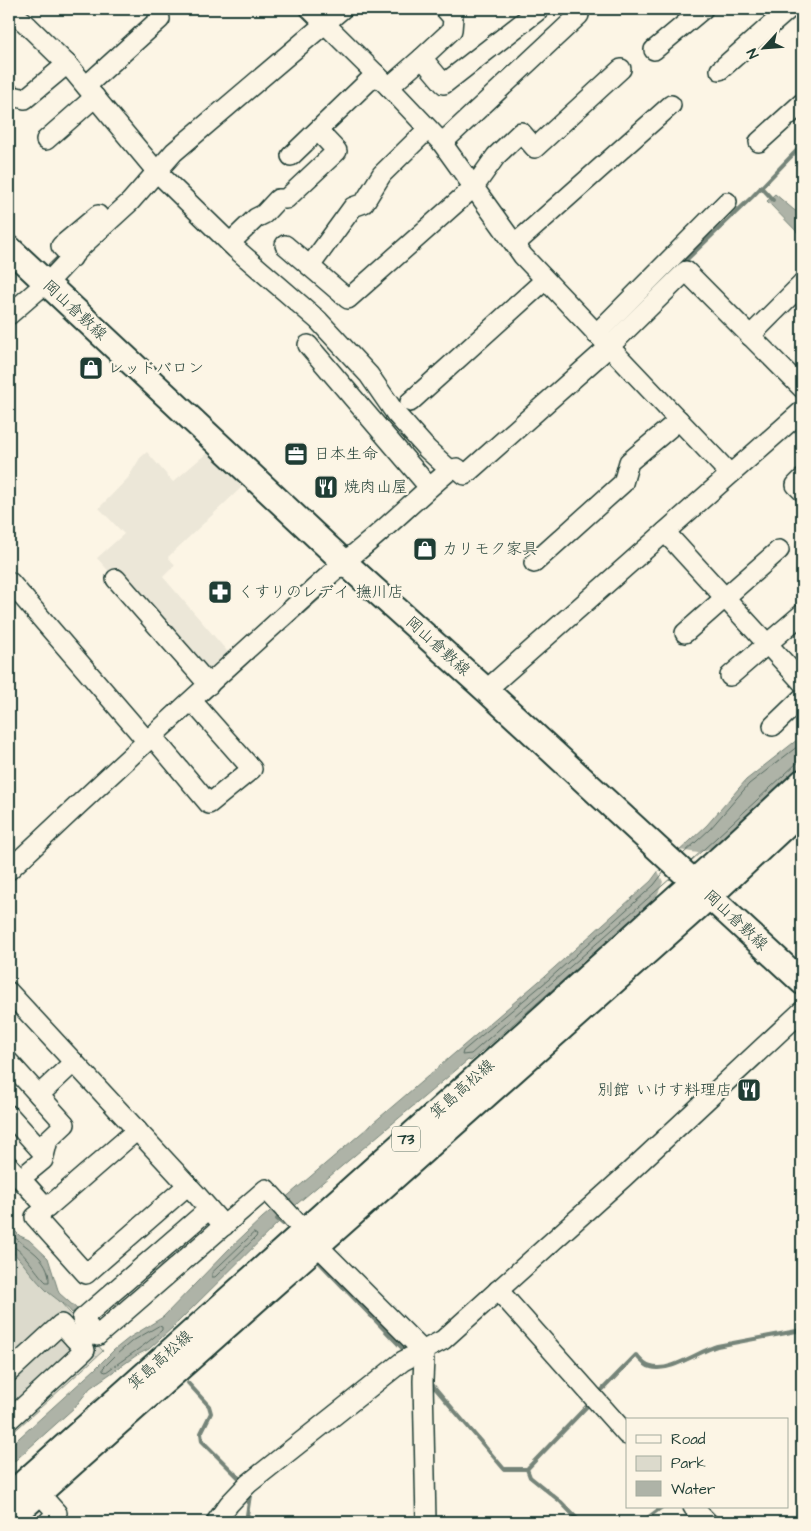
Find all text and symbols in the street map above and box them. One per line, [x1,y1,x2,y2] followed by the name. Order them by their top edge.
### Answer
[738,22,788,72] north arrow
[742,45,764,62] text: N
[38,275,112,345] street label: 岡山倉敷線
[78,355,104,381] shop icon: レッドバロン
[108,357,204,379] place label: レッドバロン
[283,441,309,467] office icon: 日本生命
[314,443,378,465] place label: 日本生命
[313,474,339,500] restaurant icon: 焼肉山屋
[344,476,408,498] place label: 焼肉山屋
[412,536,438,562] shop icon: カリモク家具
[442,538,538,560] place label: カリモク家具
[207,579,233,605] pharmacy icon: くすりのレデイ 撫川店
[238,581,404,603] place label: くすりのレデイ 撫川店
[401,611,475,681] street label: 岡山倉敷線
[699,885,773,955] street label: 岡山倉敷線
[425,1054,499,1124] street label: 箕島高松線
[736,1077,762,1103] restaurant icon: 別館 いけす料理店
[598,1079,732,1101] place label: 別館 いけす料理店
[392,1126,420,1152] road number: 73
[123,1325,197,1395] street label: 箕島高松線
[626,1418,788,1508] legend
[671,1429,706,1450] text: Road
[671,1453,706,1474] text: Park
[671,1479,715,1500] text: Water

